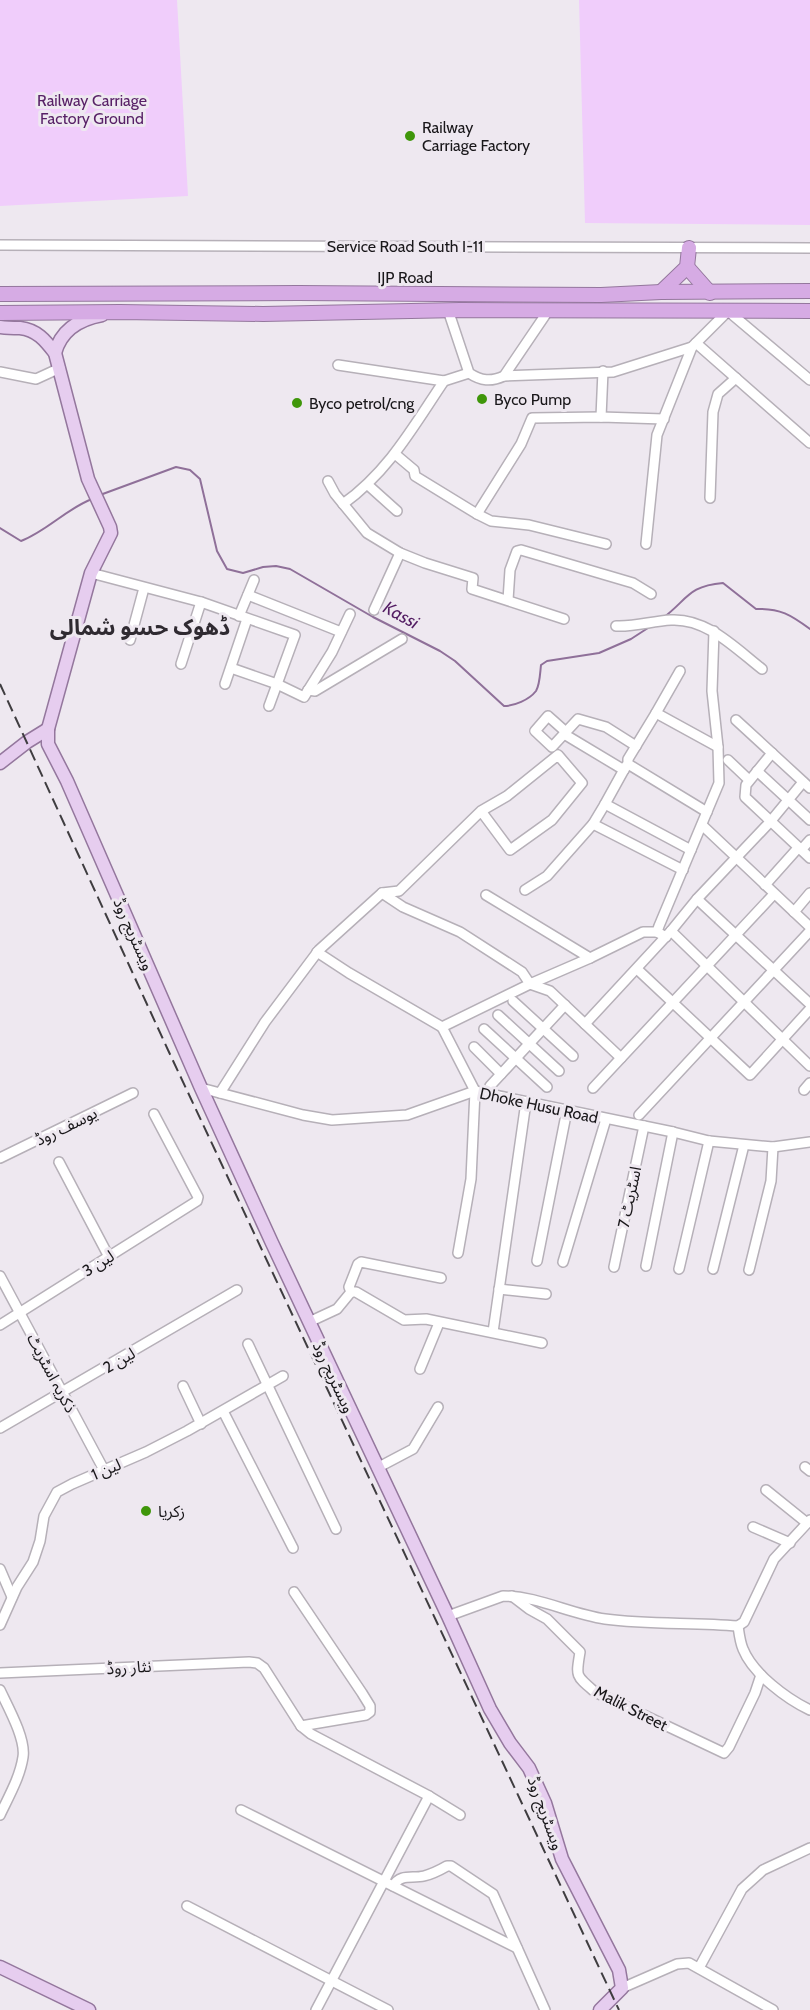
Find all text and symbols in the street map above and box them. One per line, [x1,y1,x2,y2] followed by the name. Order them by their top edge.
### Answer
[37,91,147,128] park label: Railway Carriage Factory Ground
[422,118,530,155] place label: Railway Carriage Factory
[403,129,417,143] marker: Railway Carriage Factory
[327,237,483,256] street label: Service Road South I-11
[377,268,433,287] street label: IJP Road
[494,390,571,409] place label: Byco Pump
[475,392,489,406] marker: Byco Pump
[309,394,415,413] place label: Byco petrol/cng
[290,396,304,410] marker: Byco petrol/cng
[379,596,424,634] water label: Kassi
[50,614,230,641] district label: ڈھوک حسو شمالی
[107,895,158,974] street label: ویسٹریج روڈ
[478,1084,600,1127] street label: Dhoke Husu Road
[32,1103,100,1150] street label: یوسف روڈ
[614,1165,645,1229] street label: اسٹریٹ 7
[79,1246,118,1281] street label: لین 3
[23,1331,80,1416] street label: ذکریہ اسٹریٹ
[306,1338,358,1417] street label: ویسٹریج روڈ
[100,1344,139,1377] street label: لین 2
[88,1455,124,1484] street label: لین 1
[158,1502,185,1521] place label: زکریا
[139,1504,153,1518] marker: زکریا
[106,1657,152,1678] street label: نثار روڈ
[591,1682,671,1735] street label: Malik Street
[521,1774,568,1854] street label: ویسٹریج روڈ

